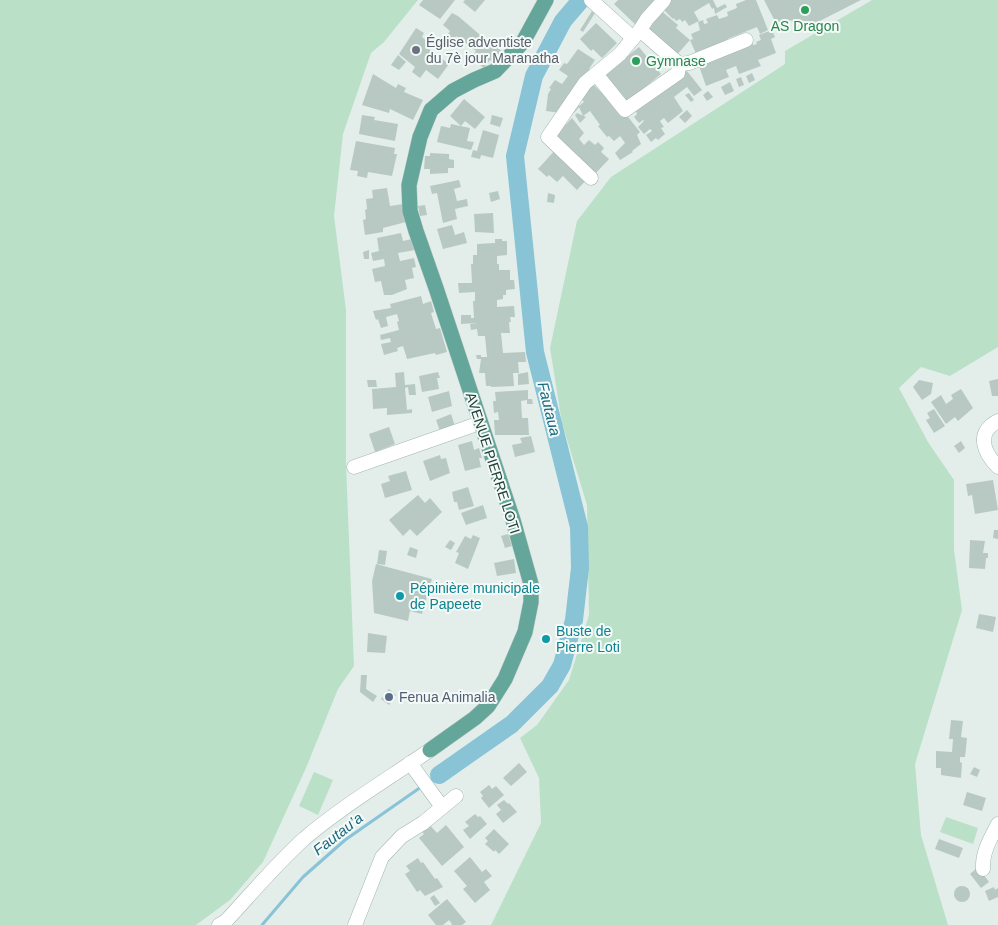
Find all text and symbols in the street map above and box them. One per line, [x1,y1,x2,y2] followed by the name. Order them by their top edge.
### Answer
[799,4,811,16] marker: AS Dragon
[771,18,839,34] place label: AS Dragon
[426,34,559,66] place label: Église adventiste du 7è jour Maranatha
[410,44,422,56] marker: Église adventiste du 7è jour Maranatha
[646,53,706,69] place label: Gymnase
[630,55,642,67] marker: Gymnase
[535,380,564,438] water label: Fautaua
[463,390,523,536] street label: AVENUE PIERRE LOTI
[410,580,540,612] place label: Pépinière municipale de Papeete
[394,590,406,602] marker: Pépinière municipale de Papeete
[556,623,620,655] place label: Buste de Pierre Loti
[540,633,552,645] marker: Buste de Pierre Loti
[399,689,496,705] place label: Fenua Animalia
[383,691,395,703] marker: Fenua Animalia
[309,809,366,858] water label: Fautau’a

